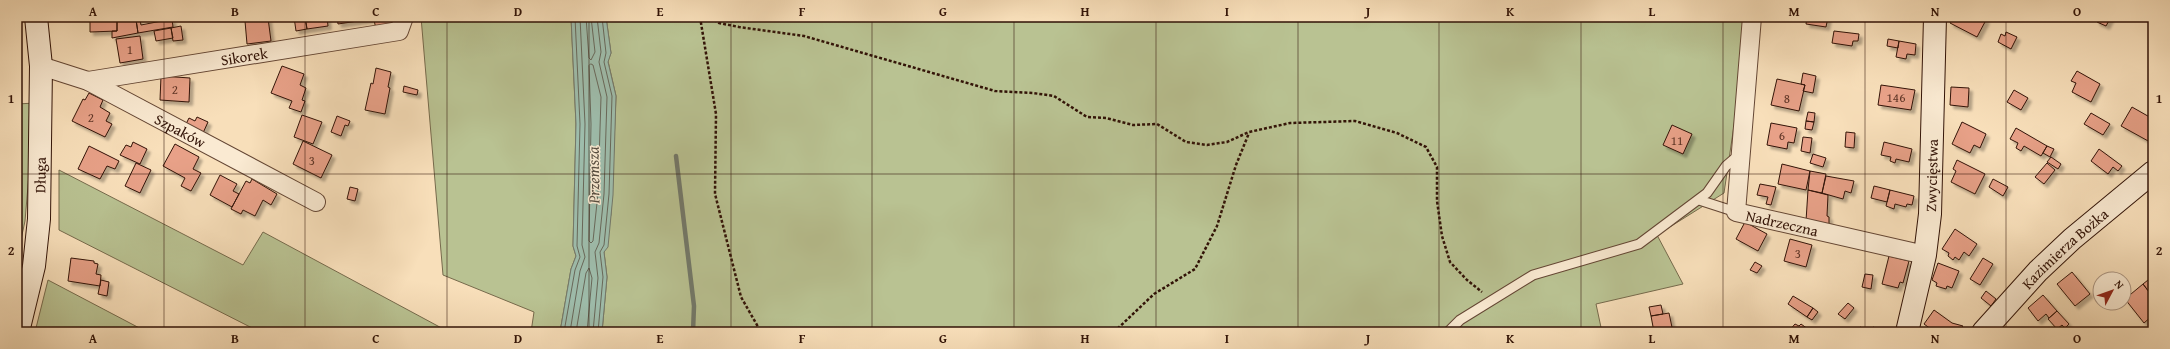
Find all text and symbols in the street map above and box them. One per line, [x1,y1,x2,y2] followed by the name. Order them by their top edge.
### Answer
[89,2,98,21] text: A
[231,2,239,21] text: B
[372,2,380,21] text: C
[514,2,522,21] text: D
[657,2,664,21] text: E
[799,2,806,21] text: F
[939,2,947,21] text: G
[1080,2,1090,21] text: H
[1225,2,1229,21] text: I
[1364,2,1371,21] text: J
[1506,2,1515,21] text: K
[1649,2,1656,21] text: L
[1788,2,1800,21] text: M
[1931,2,1940,21] text: N
[2073,2,2081,21] text: O
[127,40,133,59] house number: 1
[219,42,269,70] street label: Sikorek
[172,80,178,99] house number: 2
[1887,88,1905,107] house number: 146
[8,89,14,108] text: 1
[1784,89,1790,108] house number: 8
[2156,89,2162,108] text: 1
[88,108,94,127] house number: 2
[151,108,210,152] street label: Szpaków
[1779,126,1785,145] house number: 6
[1671,131,1683,150] house number: 11
[1920,139,1942,212] street label: Zwycięstwa
[580,146,606,205] water label: Przemsza
[309,151,315,170] house number: 3
[29,157,50,193] street label: Długa
[2016,203,2112,293] street label: Kazimierza Bożka
[1744,204,1820,241] street label: Nadrzeczna
[8,241,15,260] text: 2
[2156,241,2163,260] text: 2
[1795,244,1801,263] house number: 3
[2092,271,2132,311] north arrow
[2111,276,2128,293] text: N
[89,329,98,348] text: A
[231,329,239,348] text: B
[372,329,380,348] text: C
[514,329,522,348] text: D
[657,329,664,348] text: E
[799,329,806,348] text: F
[939,329,947,348] text: G
[1080,329,1090,348] text: H
[1225,329,1229,348] text: I
[1364,329,1371,348] text: J
[1506,329,1515,348] text: K
[1649,329,1656,348] text: L
[1788,329,1800,348] text: M
[1931,329,1940,348] text: N
[2073,329,2081,348] text: O

